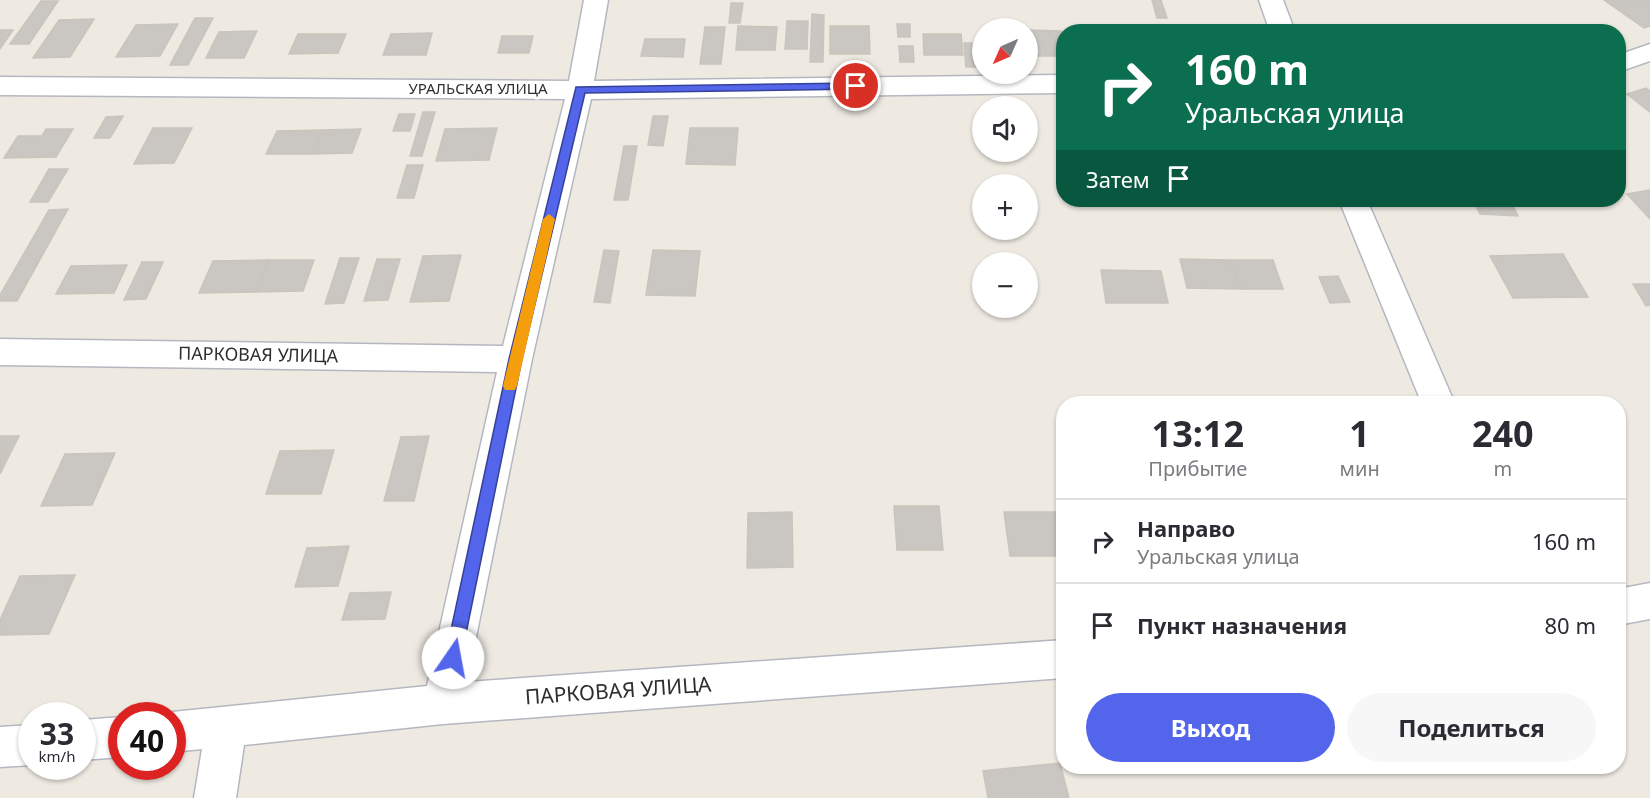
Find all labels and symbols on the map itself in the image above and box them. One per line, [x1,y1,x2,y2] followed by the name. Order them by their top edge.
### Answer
[972,18,1038,84] north arrow
[830,60,881,111] pin
[408,78,548,98] street label: УРАЛЬСКАЯ УЛИЦА
[178,341,339,367] street label: ПАРКОВАЯ УЛИЦА
[421,626,485,690] position arrow
[524,669,713,710] street label: ПАРКОВАЯ УЛИЦА
[108,702,186,780] speed limit sign: 40

